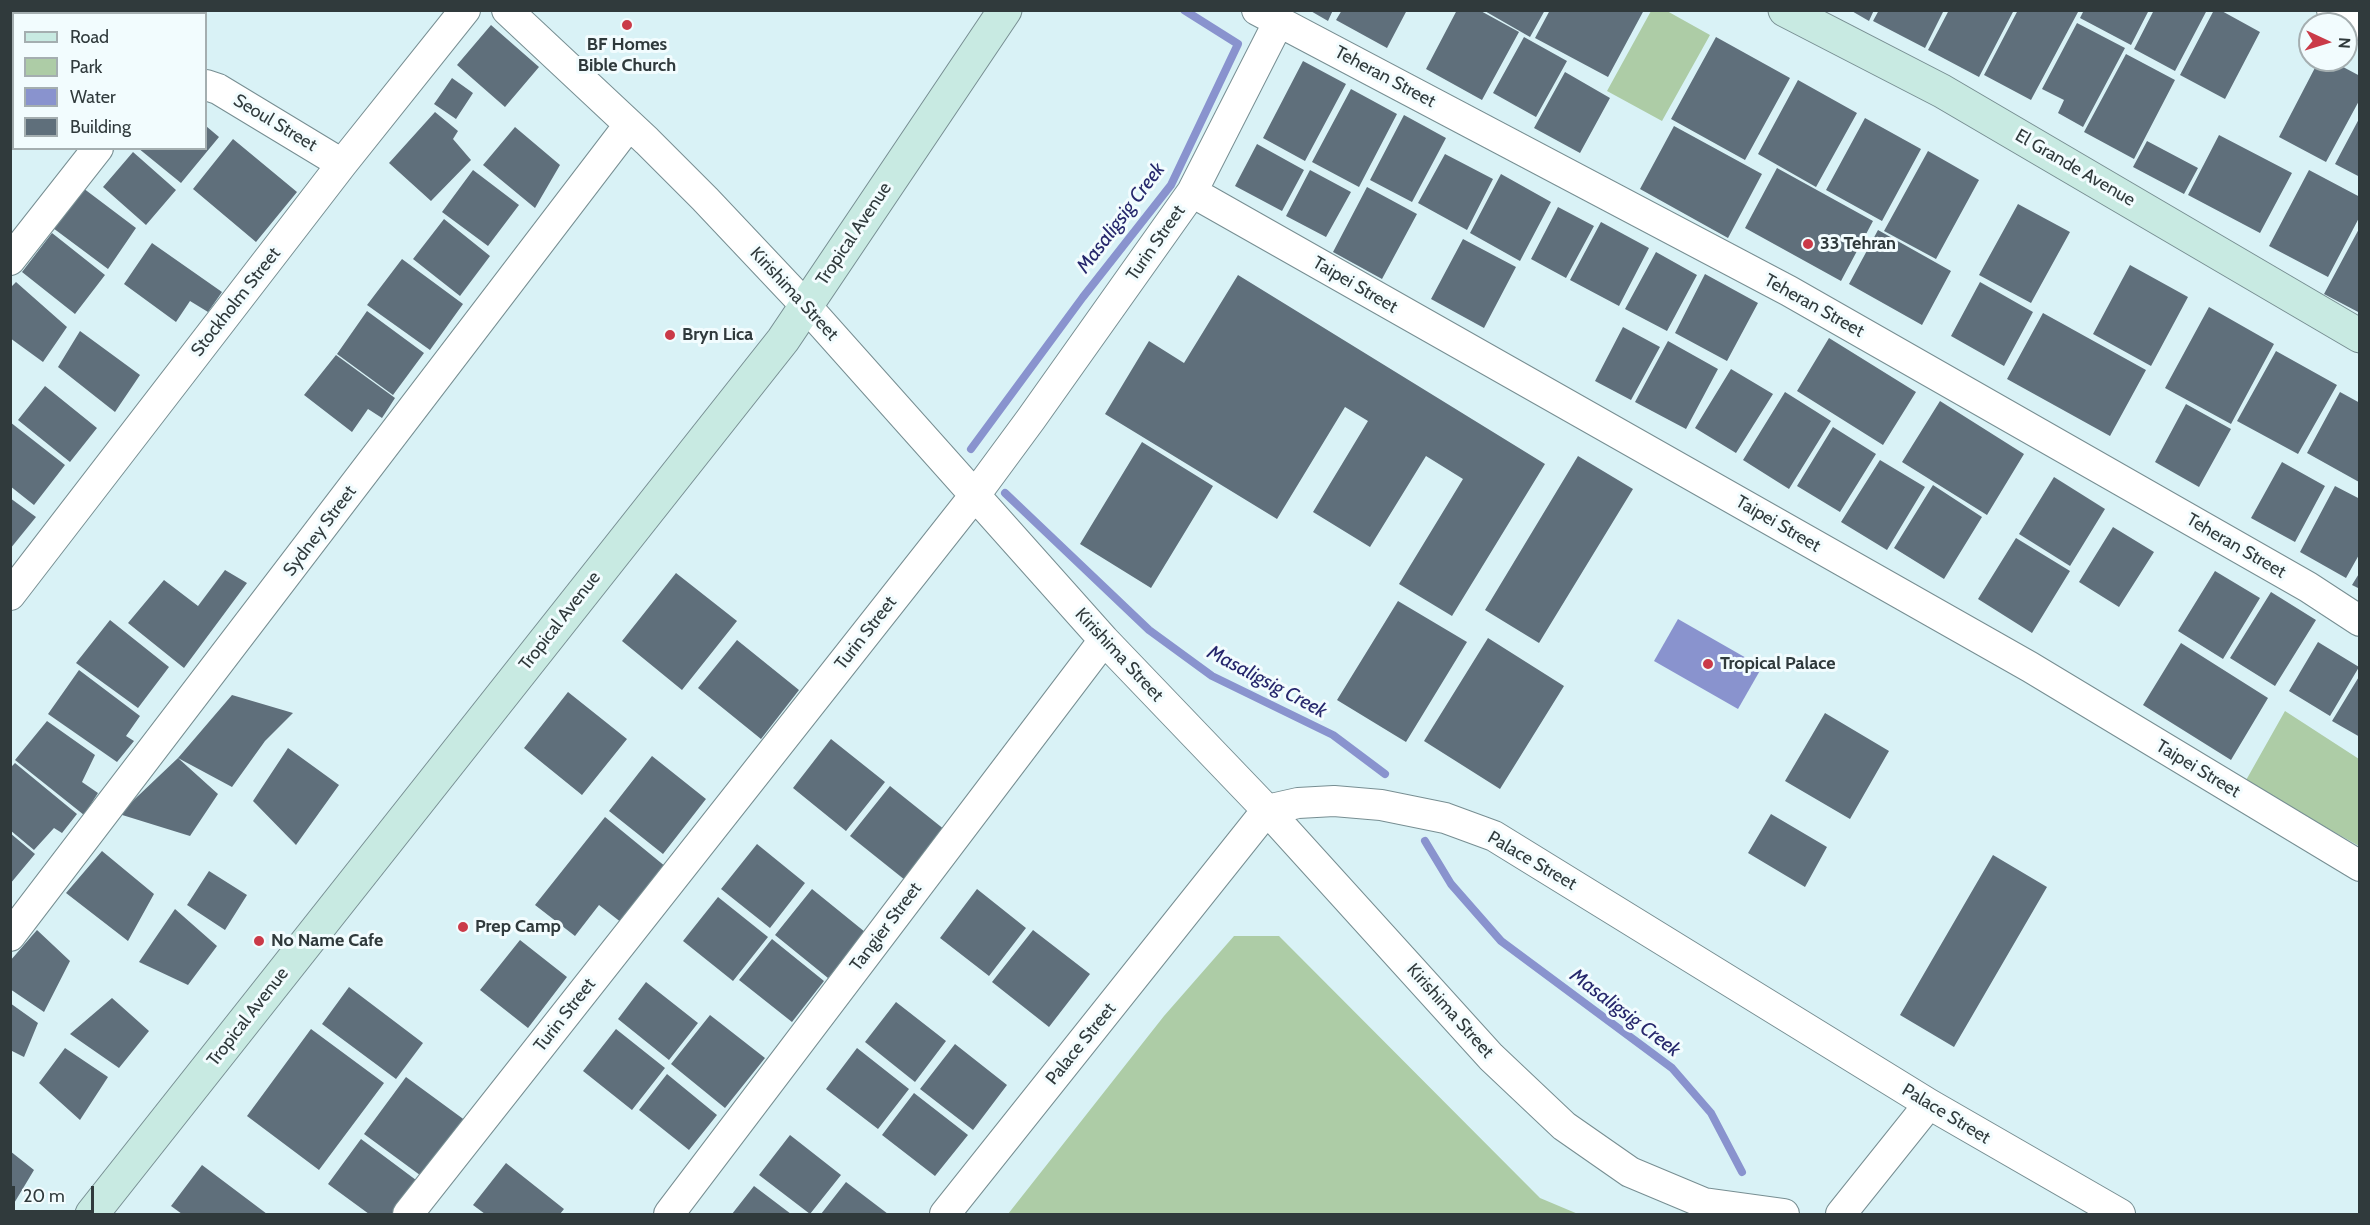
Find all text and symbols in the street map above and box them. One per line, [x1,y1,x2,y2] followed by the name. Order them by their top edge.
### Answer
[12,12,207,150] legend
[2298,12,2358,72] north arrow
[620,18,634,32] marker: BF Homes Bible Church
[70,26,109,48] text: Road
[578,34,676,76] place label: BF Homes Bible Church
[2335,37,2354,49] text: N
[1331,41,1439,113] street label: Teheran Street
[70,56,102,78] text: Park
[70,86,116,108] text: Water
[229,90,321,156] street label: Seoul Street
[70,116,131,138] text: Building
[2011,125,2139,211] street label: El Grande Avenue
[1072,158,1170,278] water label: Masaligsig Creek
[812,178,896,290] street label: Tropical Avenue
[1122,201,1190,285] street label: Turin Street
[1820,233,1896,255] place label: 33 Tehran
[1801,237,1815,251] marker: 33 Tehran
[187,243,285,361] street label: Stockholm Street
[745,243,843,345] street label: Kirishima Street
[1309,252,1401,318] street label: Taipei Street
[1760,270,1868,342] street label: Teheran Street
[682,324,753,346] place label: Bryn Lica
[663,328,677,342] marker: Bryn Lica
[279,481,361,581] street label: Sydney Street
[1732,491,1824,557] street label: Taipei Street
[2183,509,2289,583] street label: Teheran Street
[515,567,605,675] street label: Tropical Avenue
[831,592,901,674] street label: Turin Street
[1070,604,1168,706] street label: Kirishima Street
[1203,640,1331,724] water label: Masaligsig Creek
[1720,653,1836,675] place label: Tropical Palace
[1701,657,1715,671] marker: Tropical Palace
[2152,735,2244,803] street label: Taipei Street
[1484,827,1580,895] street label: Palace Street
[846,878,926,976] street label: Tangier Street
[475,916,561,938] place label: Prep Camp
[456,920,470,934] marker: Prep Camp
[271,930,383,952] place label: No Name Cafe
[252,934,266,948] marker: No Name Cafe
[1402,959,1498,1063] street label: Kirishima Street
[203,963,293,1071] street label: Tropical Avenue
[1565,964,1685,1062] water label: Masaligsig Creek
[530,974,600,1056] street label: Turin Street
[1041,999,1121,1089] street label: Palace Street
[1898,1079,1994,1149] street label: Palace Street
[15,1174,98,1212] scale bar
[23,1185,65,1207] text: 20 m

